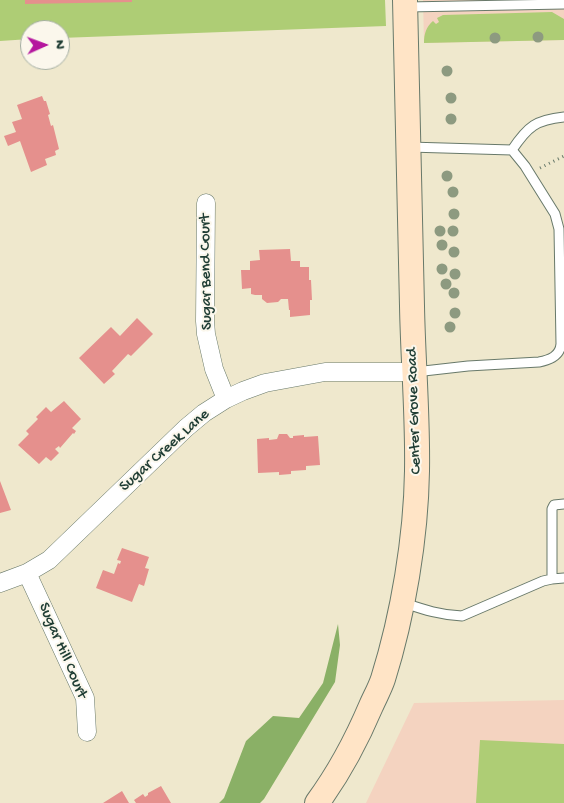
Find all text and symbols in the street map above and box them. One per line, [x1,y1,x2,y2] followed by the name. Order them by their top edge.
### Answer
[20,20,70,70] north arrow
[51,40,68,49] text: N
[196,214,218,330] street label: Sugar Bend Court
[403,347,427,475] street label: Center Grove Road
[116,405,214,497] street label: Sugar Creek Lane
[33,600,91,702] street label: Sugar Hill Court

